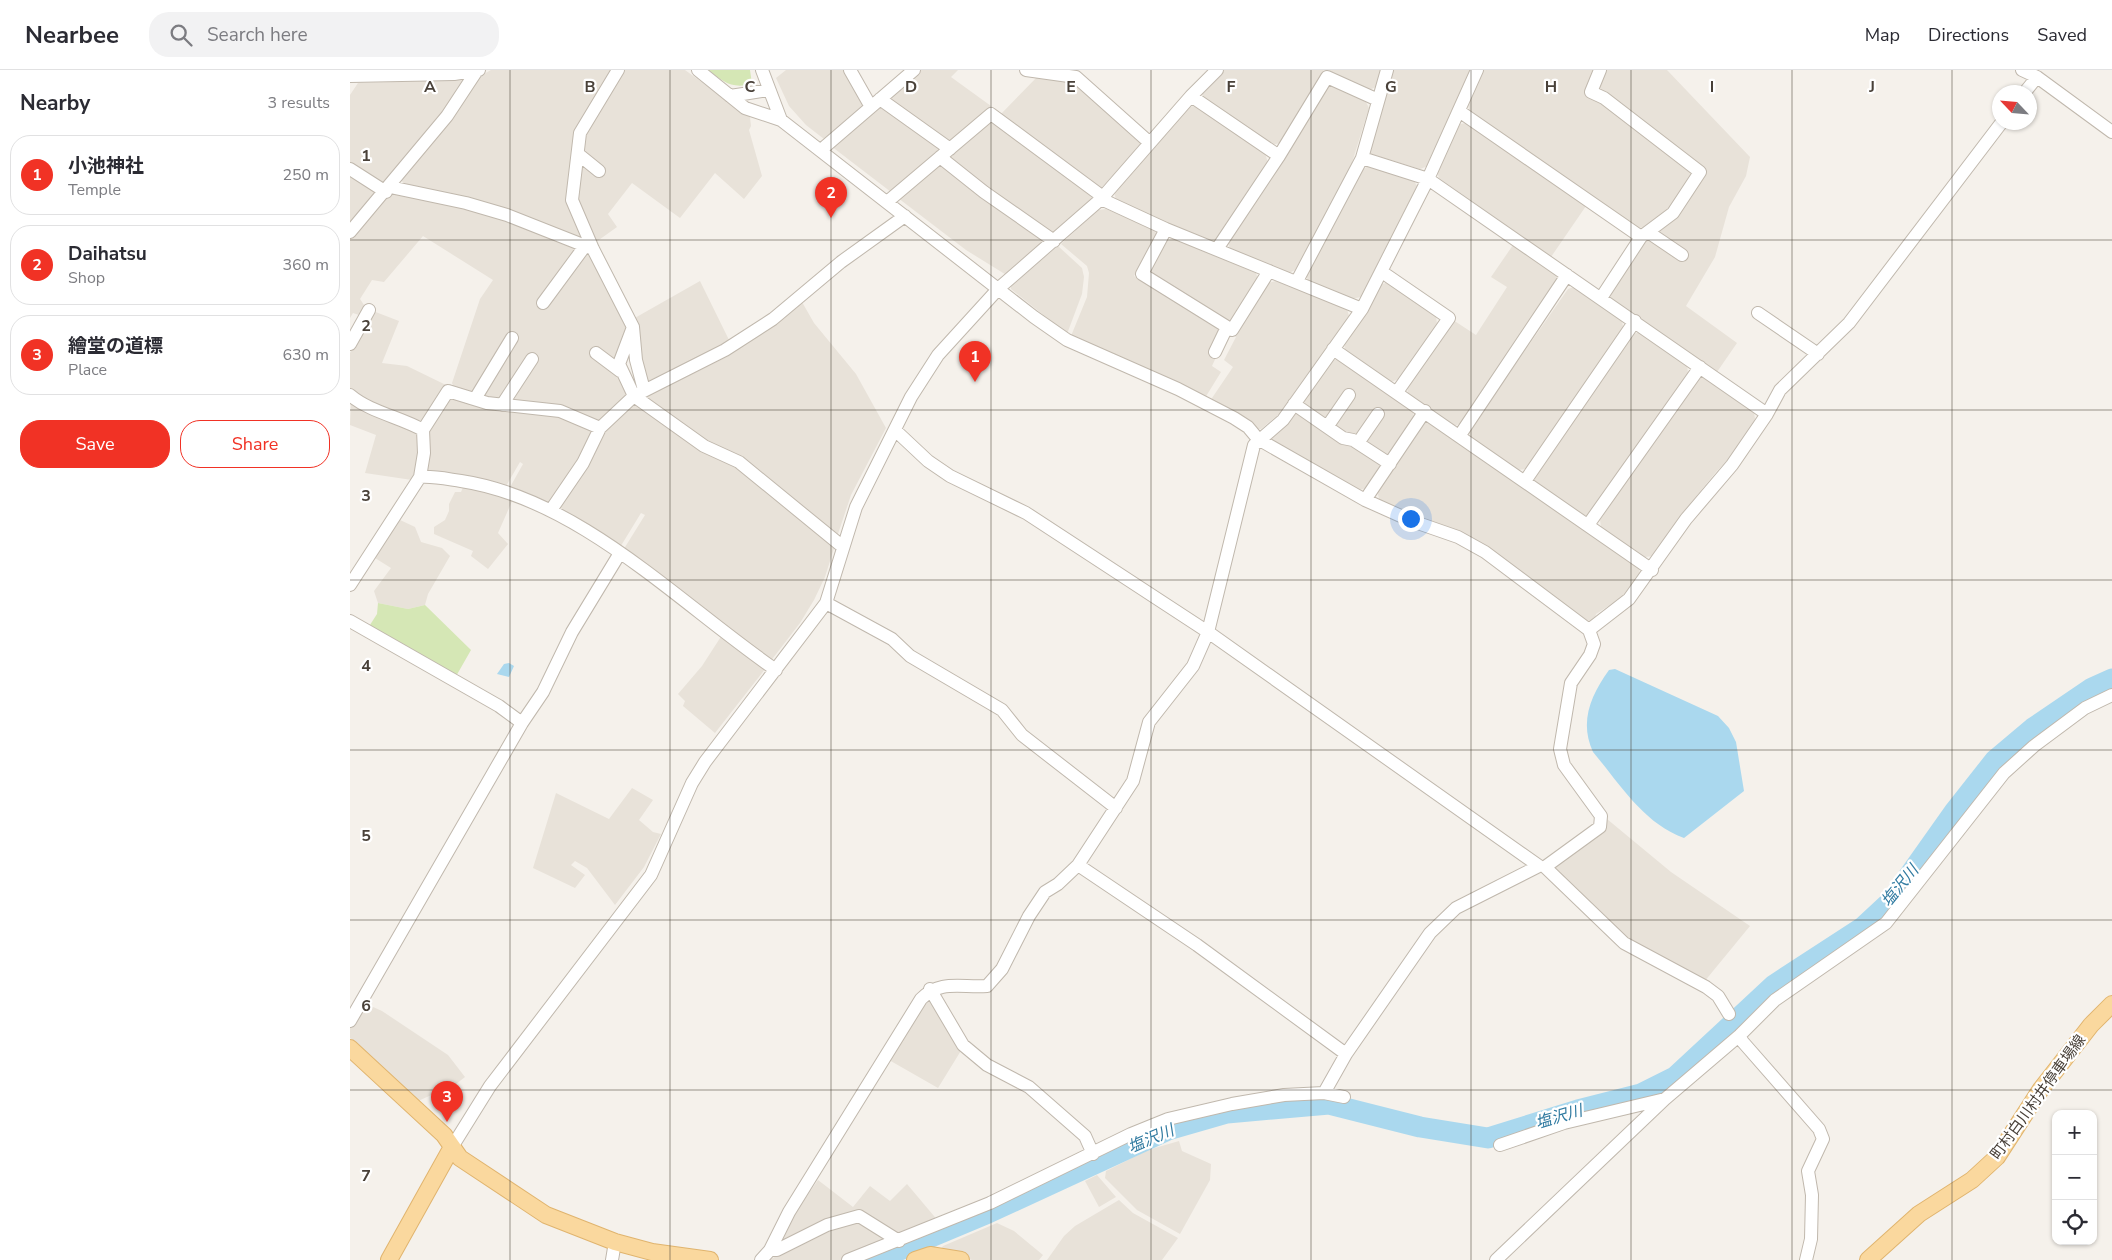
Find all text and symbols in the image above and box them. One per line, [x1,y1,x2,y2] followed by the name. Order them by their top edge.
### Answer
[149,12,499,57] search box
[25,19,119,51] text: Nearbee
[167,21,195,49] icon: search
[207,22,308,48] text: Search here
[1865,23,1900,47] text: Map
[1928,23,2009,47] text: Directions
[2037,23,2087,47] text: Saved
[424,76,436,98] text: A
[584,76,596,98] text: B
[745,76,756,98] text: C
[905,76,917,98] text: D
[1066,76,1076,98] text: E
[1227,76,1236,98] text: F
[1385,76,1397,98] text: G
[1545,76,1557,98] text: H
[1710,76,1714,98] text: I
[1868,76,1875,98] text: J
[1992,85,2037,130] north arrow
[20,89,90,117] text: Nearby
[268,92,330,114] text: 3 results
[361,145,371,167] text: 1
[68,153,144,179] text: 小池神社
[32,164,42,186] text: 1
[282,164,329,186] text: 250 m
[815,177,847,218] pin: 2
[68,179,121,201] text: Temple
[68,241,147,267] text: Daihatsu
[32,254,42,276] text: 2
[282,254,329,276] text: 360 m
[68,267,105,289] text: Shop
[361,315,371,337] text: 2
[68,333,163,359] text: 繪堂の道標
[959,341,991,382] pin: 1
[32,344,42,366] text: 3
[282,344,329,366] text: 630 m
[68,359,107,381] text: Place
[20,420,170,468] button: Save
[180,420,330,468] button: Share
[361,485,371,507] text: 3
[1398,506,1424,532] your location
[361,655,371,677] text: 4
[361,825,371,847] text: 5
[1876,859,1925,912] water label: 塩沢川
[361,995,371,1017] text: 6
[1986,1030,2090,1164] street label: 町村白川村井停車場線
[431,1081,463,1122] pin: 3
[1533,1099,1587,1134] water label: 塩沢川
[2052,1110,2097,1245] map controls
[2052,1110,2097,1155] button: +
[1125,1119,1179,1159] water label: 塩沢川
[2052,1155,2097,1200] button: −
[361,1165,371,1187] text: 7
[2052,1200,2097,1245] button: locate

